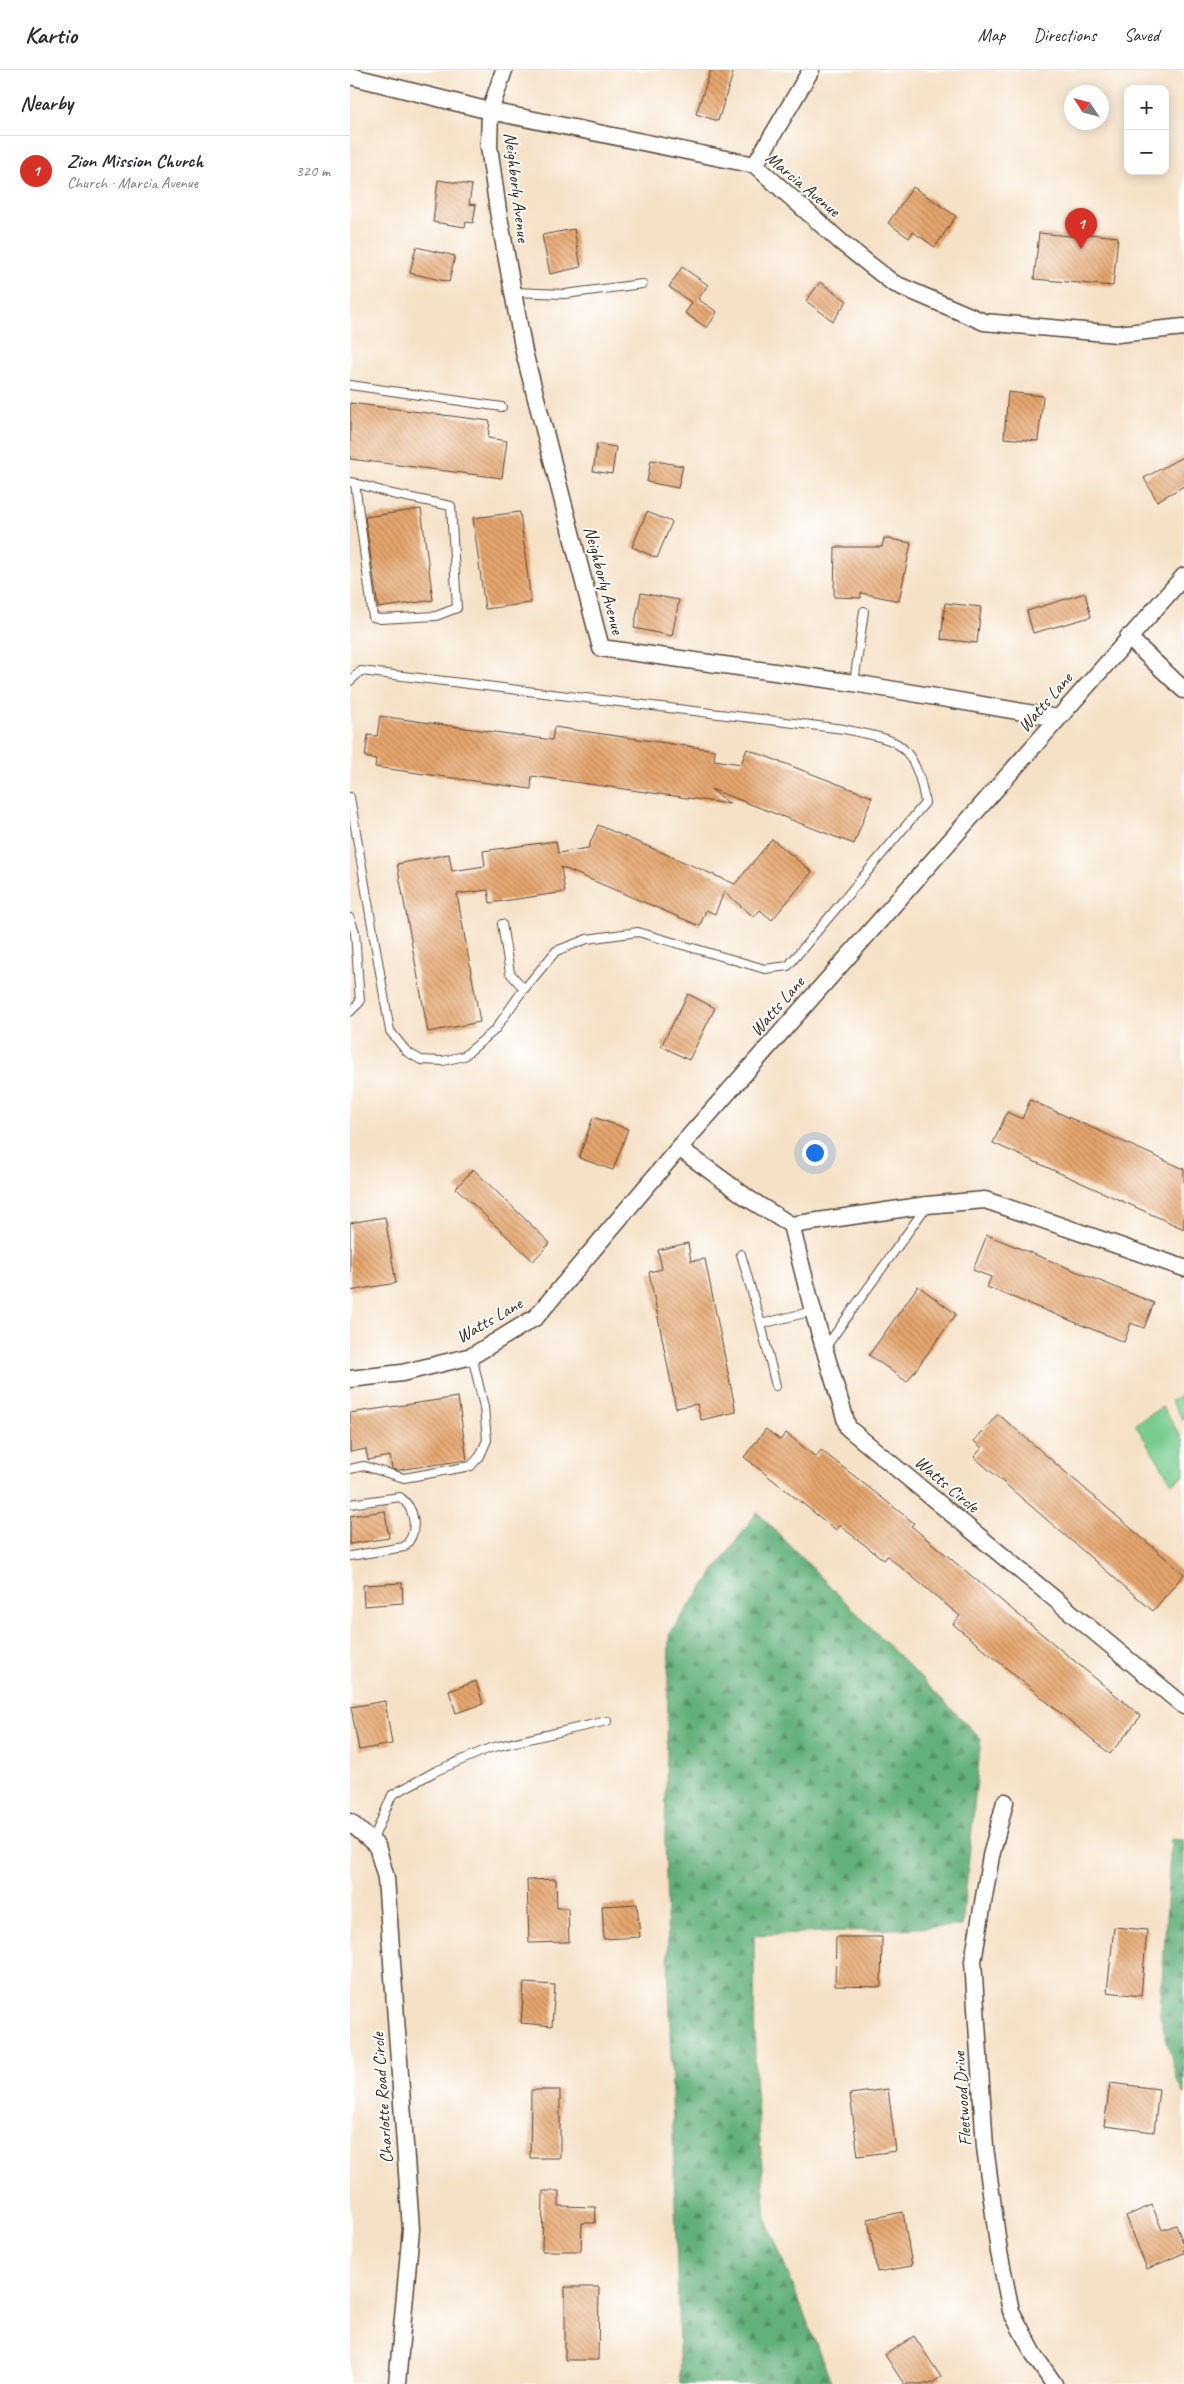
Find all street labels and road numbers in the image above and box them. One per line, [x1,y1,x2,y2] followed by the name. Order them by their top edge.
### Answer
[499,131,535,244] street label: Neighborly Avenue
[761,147,845,222] street label: Marcia Avenue
[579,524,629,637] street label: Neighborly Avenue
[1013,667,1078,736] street label: Watts Lane
[745,971,810,1040] street label: Watts Lane
[452,1292,527,1348] street label: Watts Lane
[910,1451,984,1518] street label: Watts Circle
[366,2031,398,2164] street label: Charlotte Road Circle
[948,2050,976,2147] street label: Fleetwood Drive

